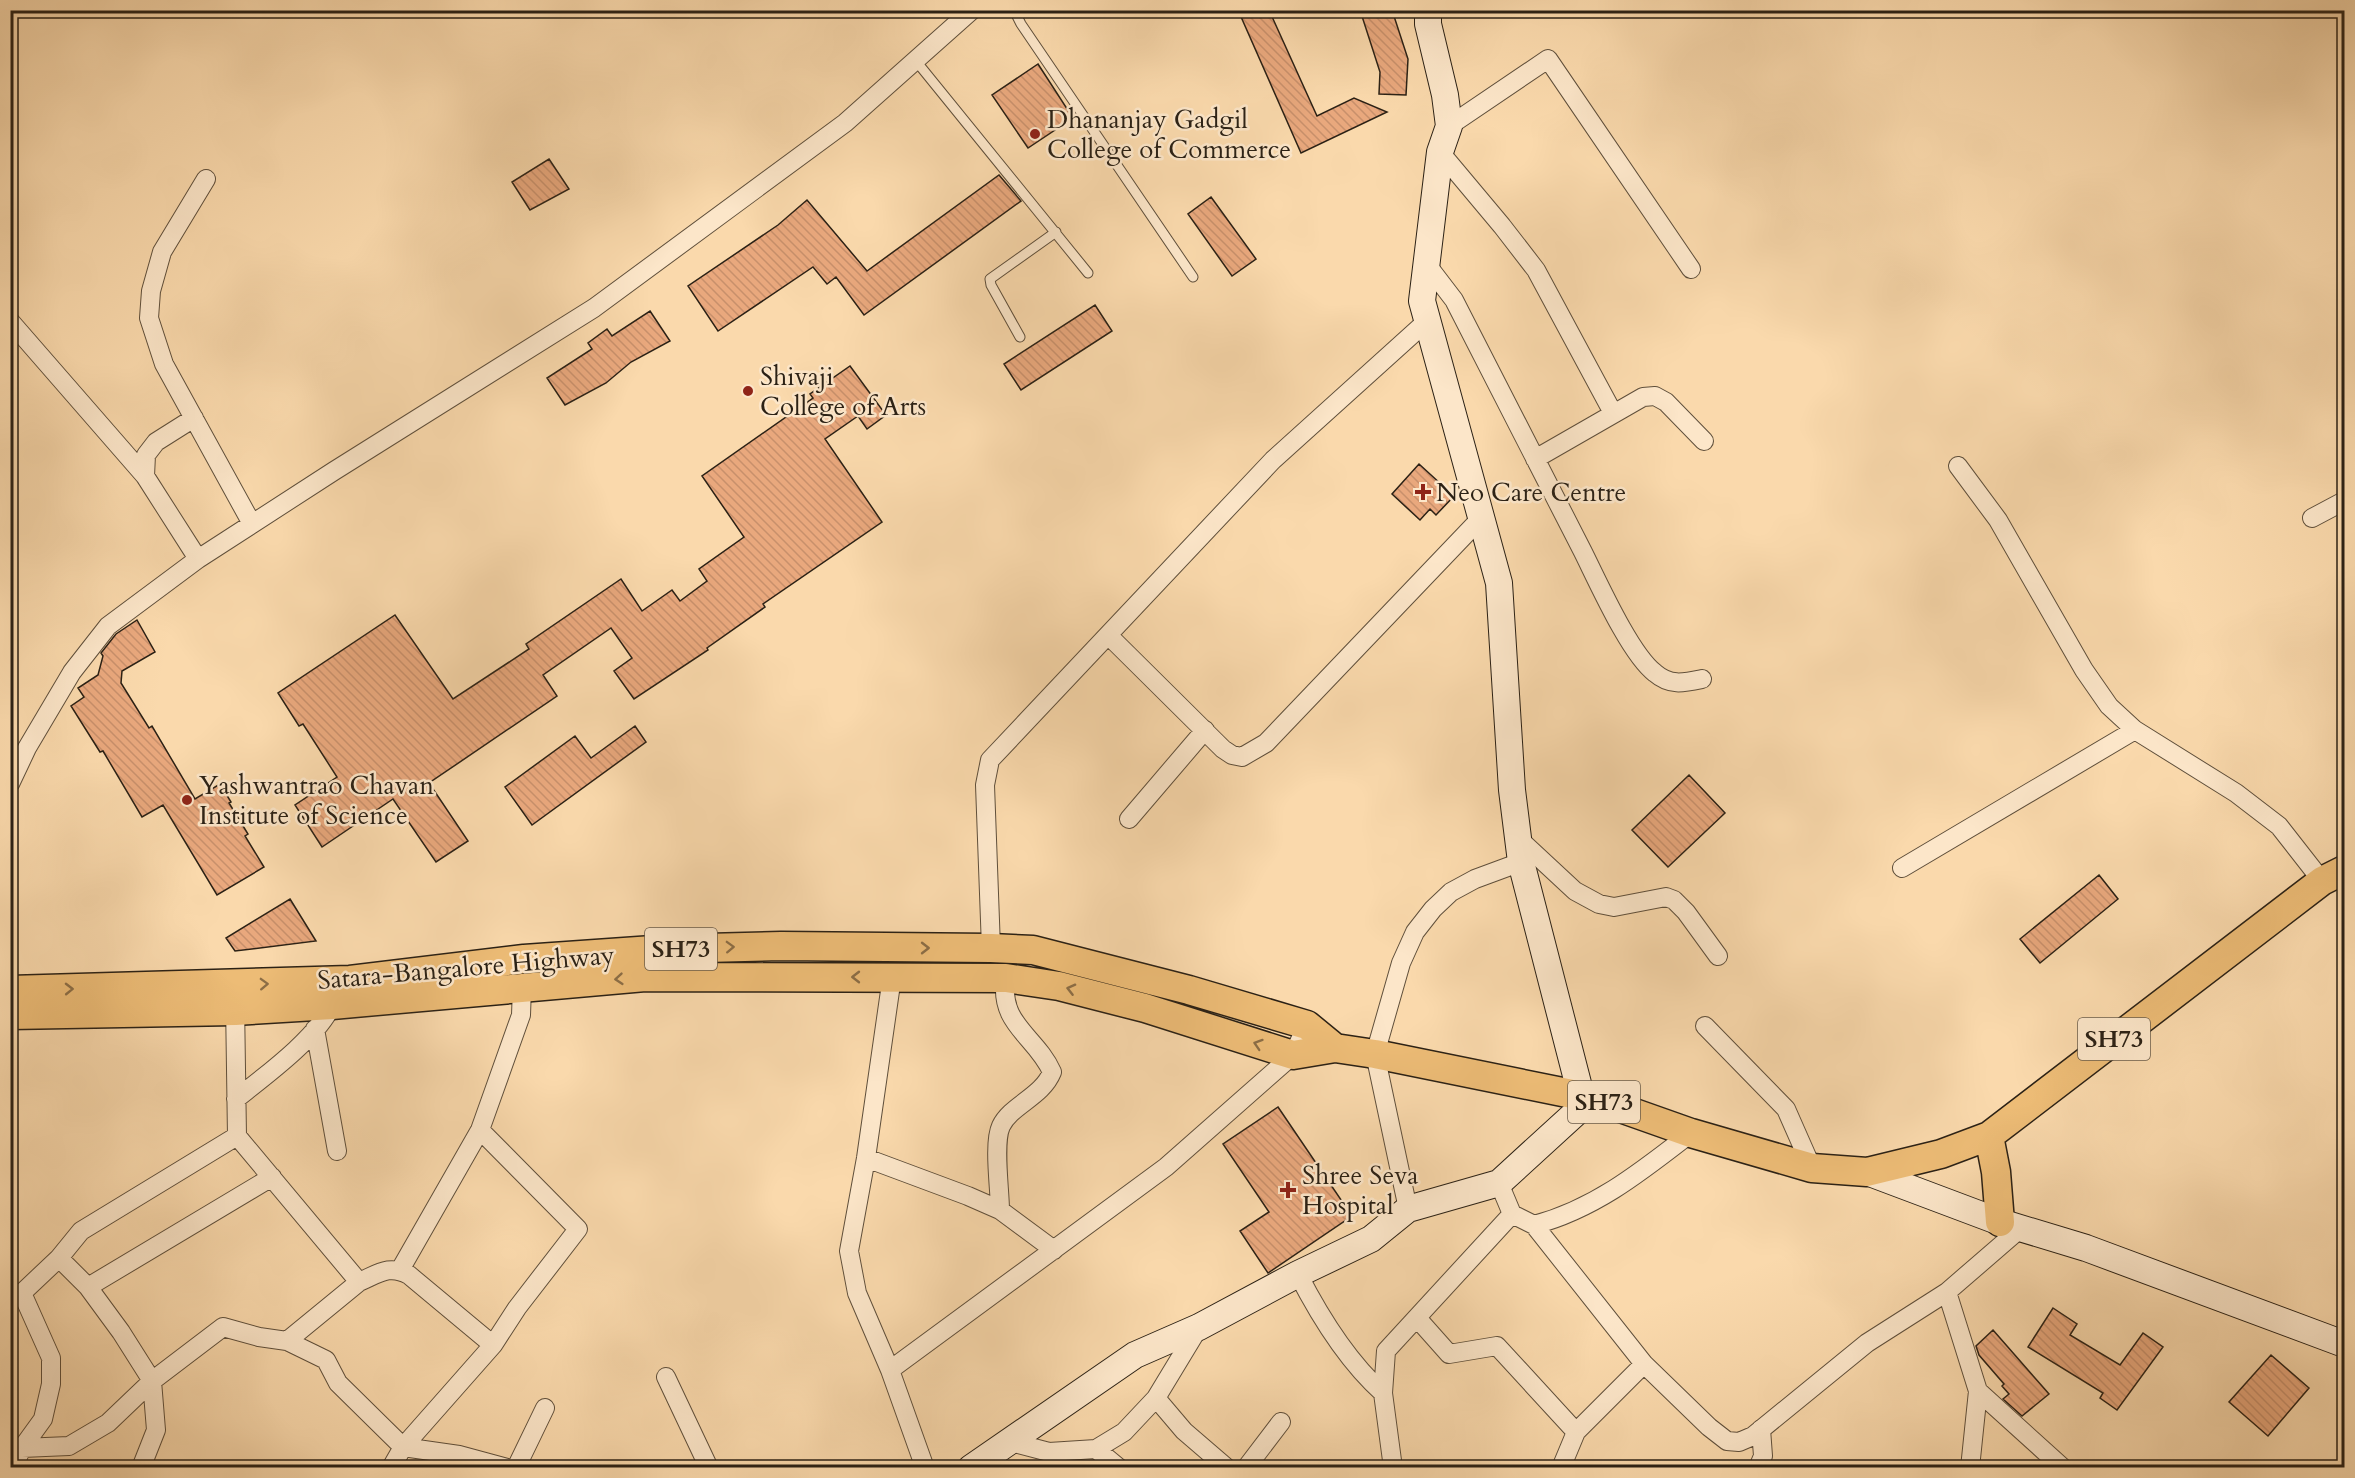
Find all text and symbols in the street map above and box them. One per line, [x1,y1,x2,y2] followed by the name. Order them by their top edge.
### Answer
[1047,102,1291,167] place label: Dhananjay Gadgil College of Commerce
[1028,127,1042,141] marker: Dhananjay Gadgil College of Commerce
[760,359,926,424] place label: Shivaji College of Arts
[741,384,755,398] marker: Shivaji College of Arts
[1436,475,1626,510] place label: Neo Care Centre
[1414,483,1432,501] marker: Neo Care Centre
[199,768,434,833] place label: Yashwantrao Chavan Institute of Science
[180,793,194,807] marker: Yashwantrao Chavan Institute of Science
[645,928,717,970] road number: SH73
[316,937,616,998] street label: Satara-Bangalore Highway
[726,941,735,954] one-way arrow
[921,942,930,954] one-way arrow
[852,970,861,983] one-way arrow
[615,972,624,985] one-way arrow
[259,977,268,990] one-way arrow
[64,982,73,995] one-way arrow
[1066,983,1076,996] one-way arrow
[2078,1018,2150,1060] road number: SH73
[1253,1038,1264,1051] one-way arrow
[1568,1081,1640,1123] road number: SH73
[1302,1158,1419,1223] place label: Shree Seva Hospital
[1279,1181,1297,1199] marker: Shree Seva Hospital

